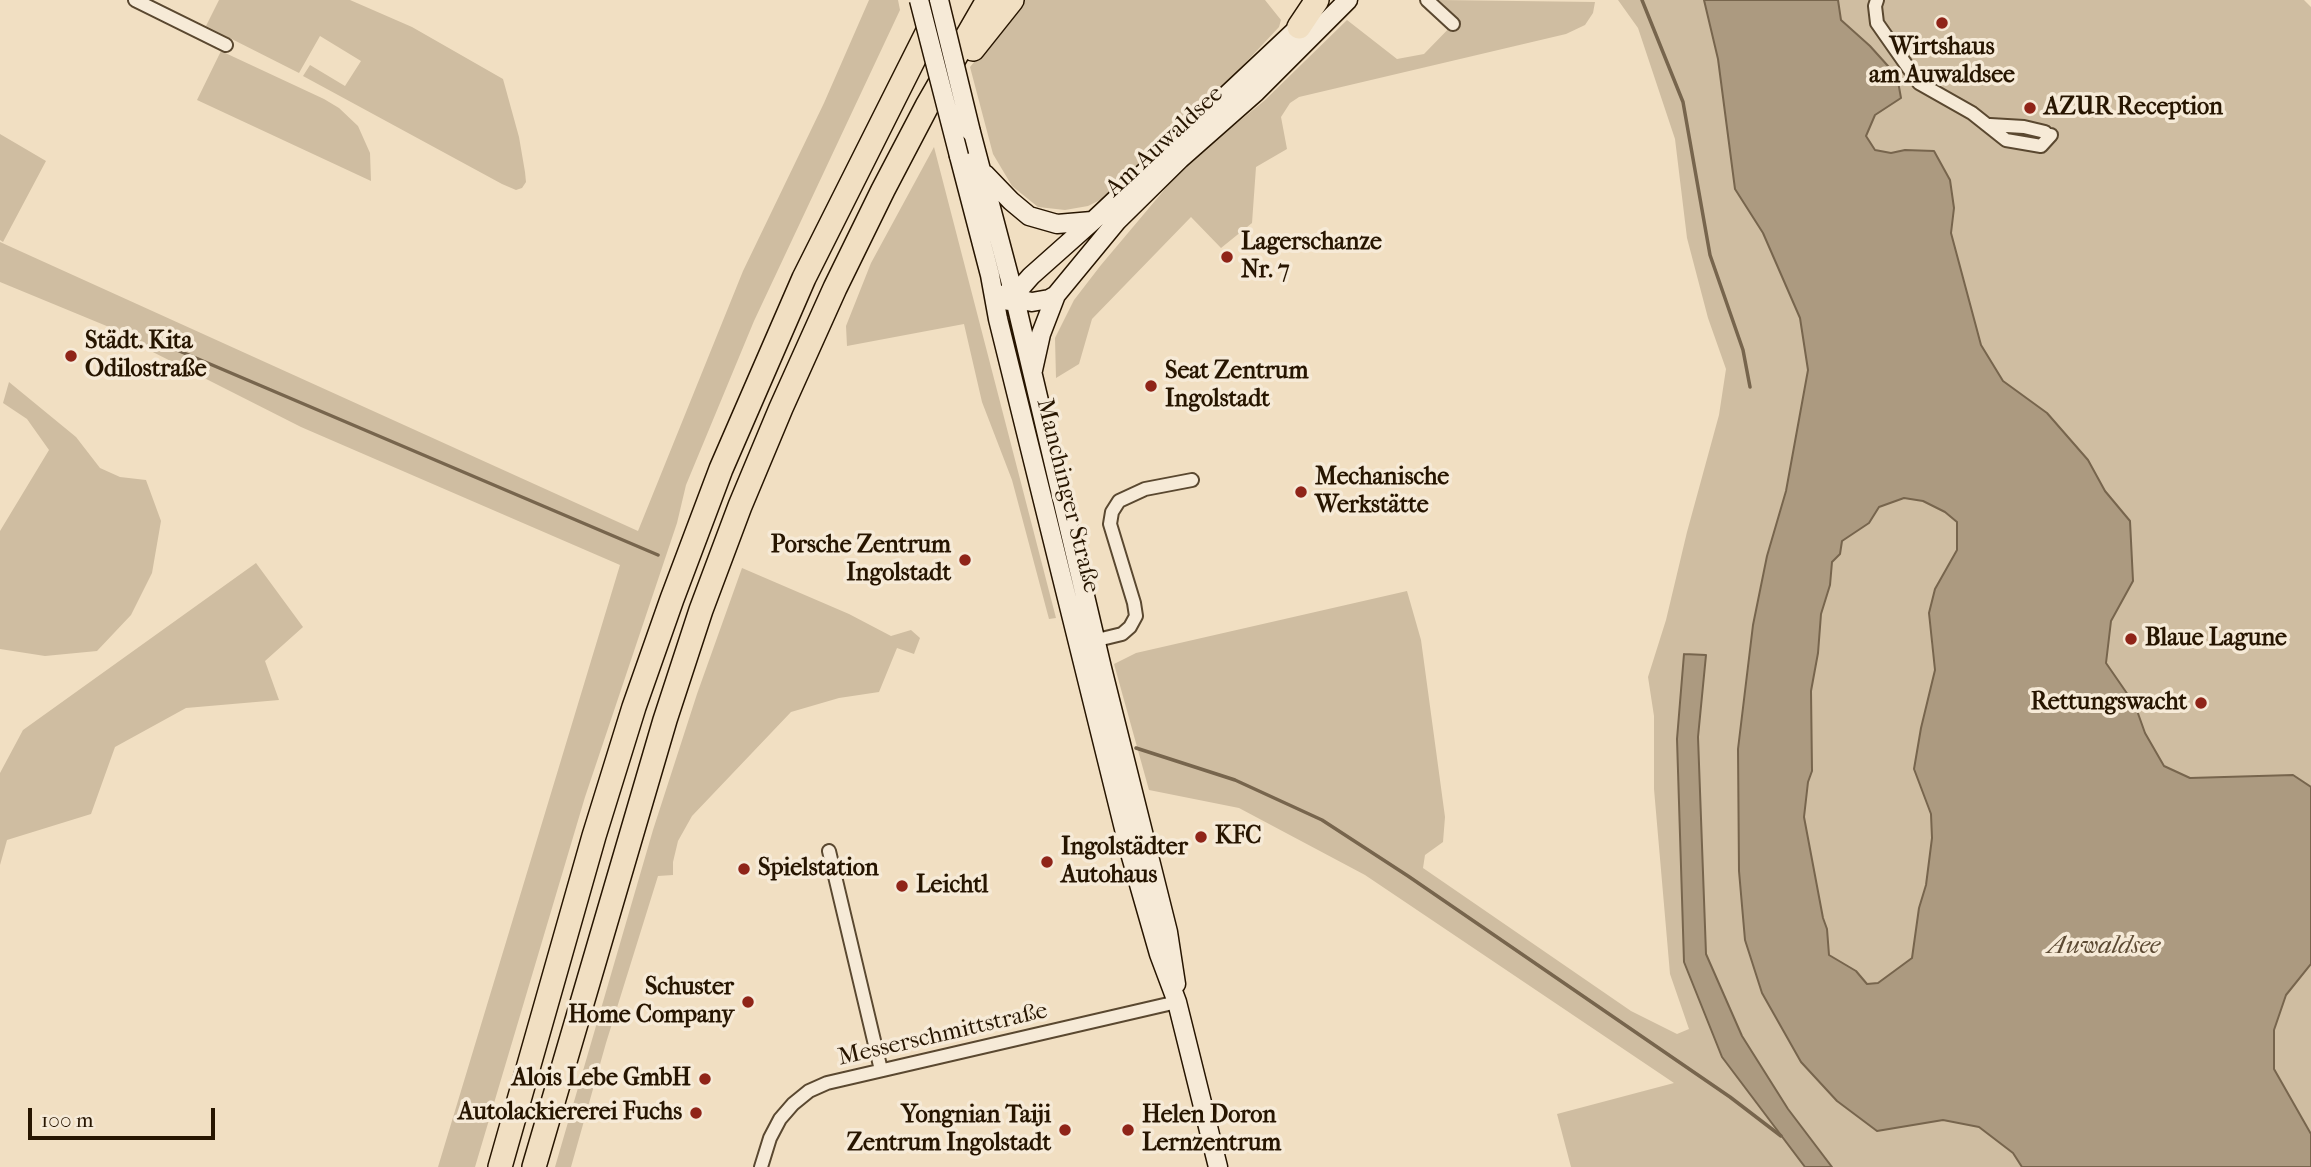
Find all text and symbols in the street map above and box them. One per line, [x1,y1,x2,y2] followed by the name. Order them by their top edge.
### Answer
[1934,15,1950,31] marker: Wirtshaus am Auwaldsee
[1869,34,2015,90] place label: Wirtshaus am Auwaldsee
[1100,80,1230,204] street label: Am Auwaldsee
[2044,94,2223,122] place label: AZUR Reception
[2022,100,2038,116] marker: AZUR Reception
[1241,229,1382,285] place label: Lagerschanze Nr. 7
[1219,249,1235,265] marker: Lagerschanze Nr. 7
[85,328,207,384] place label: Städt. Kita Odilostraße
[63,348,79,364] marker: Städt. Kita Odilostraße
[1165,358,1308,414] place label: Seat Zentrum Ingolstadt
[1143,378,1159,394] marker: Seat Zentrum Ingolstadt
[1029,396,1105,596] street label: Manchinger Straße
[1315,464,1449,520] place label: Mechanische Werkstätte
[1293,484,1309,500] marker: Mechanische Werkstätte
[771,532,951,588] place label: Porsche Zentrum Ingolstadt
[957,552,973,568] marker: Porsche Zentrum Ingolstadt
[2145,625,2287,653] place label: Blaue Lagune
[2123,631,2139,647] marker: Blaue Lagune
[2031,689,2187,717] place label: Rettungswacht
[2193,695,2209,711] marker: Rettungswacht
[1215,823,1261,851] place label: KFC
[1193,829,1209,845] marker: KFC
[1061,834,1188,890] place label: Ingolstädter Autohaus
[1039,854,1055,870] marker: Ingolstädter Autohaus
[758,855,879,883] place label: Spielstation
[736,861,752,877] marker: Spielstation
[916,872,988,900] place label: Leichtl
[894,878,910,894] marker: Leichtl
[2048,931,2160,963] water label: Auwaldsee
[568,974,734,1030] place label: Schuster Home Company
[740,994,756,1010] marker: Schuster Home Company
[836,997,1050,1073] street label: Messerschmittstraße
[512,1065,691,1093] place label: Alois Lebe GmbH
[697,1071,713,1087] marker: Alois Lebe GmbH
[32,1094,219,1138] scale bar
[458,1099,682,1127] place label: Autolackiererei Fuchs
[847,1102,1051,1158] place label: Yongnian Taiji Zentrum Ingolstadt
[1142,1102,1281,1158] place label: Helen Doron Lernzentrum
[688,1105,704,1121] marker: Autolackiererei Fuchs
[41,1108,94,1132] text: 100 m
[1057,1122,1073,1138] marker: Yongnian Taiji Zentrum Ingolstadt
[1120,1122,1136,1138] marker: Helen Doron Lernzentrum

